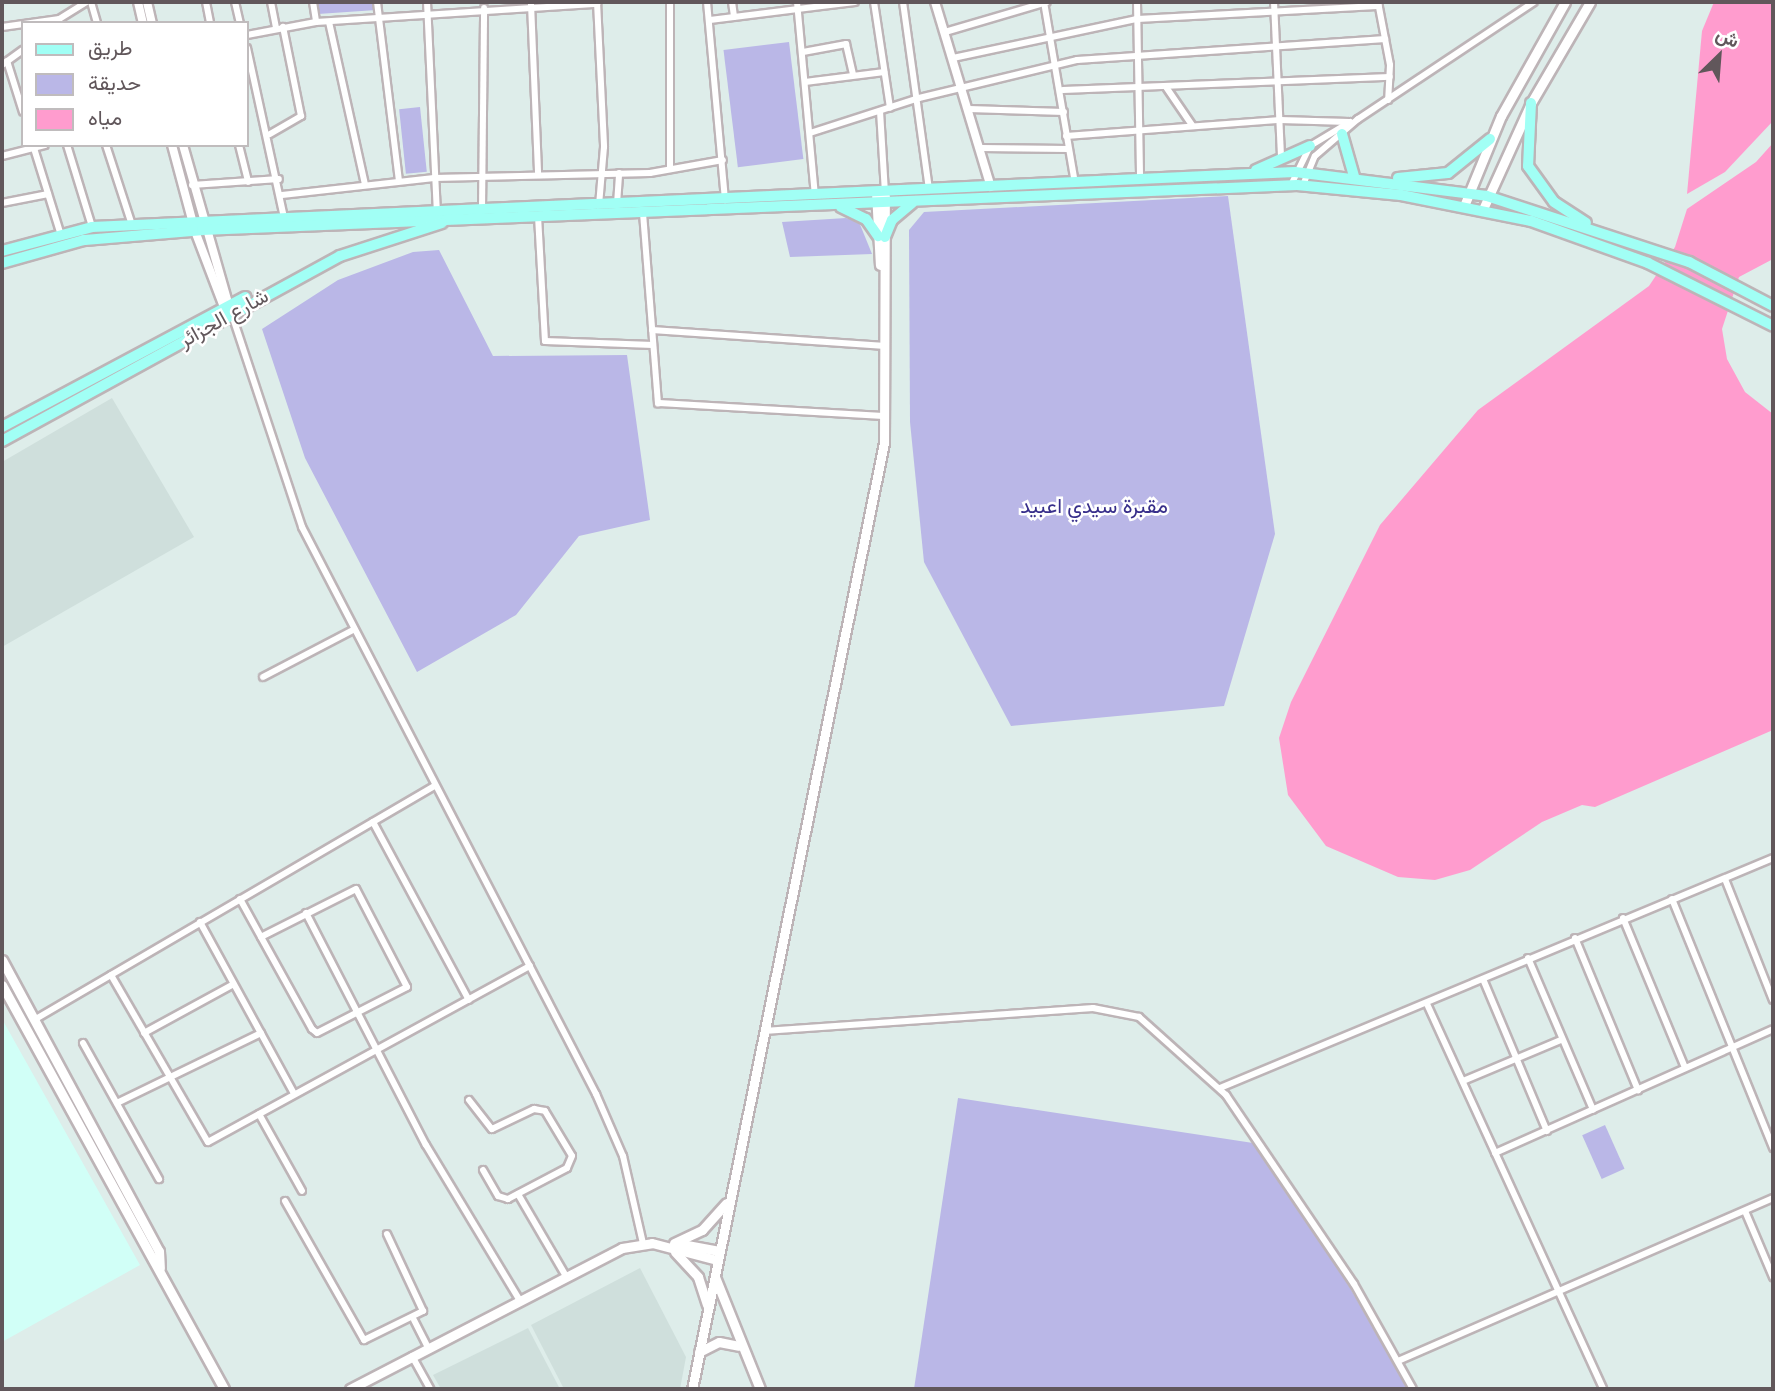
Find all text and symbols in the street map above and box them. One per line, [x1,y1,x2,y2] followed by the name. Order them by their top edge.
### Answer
[21,21,248,147] legend
[1684,21,1754,91] north arrow
[1713,21,1743,52] text: ش
[88,34,133,60] text: طريق
[88,69,141,95] text: حديقة
[88,104,122,130] text: مياه
[174,282,272,352] street label: شارع الجزائر
[1020,492,1168,518] park label: مقبرة سيدي اعبيد

